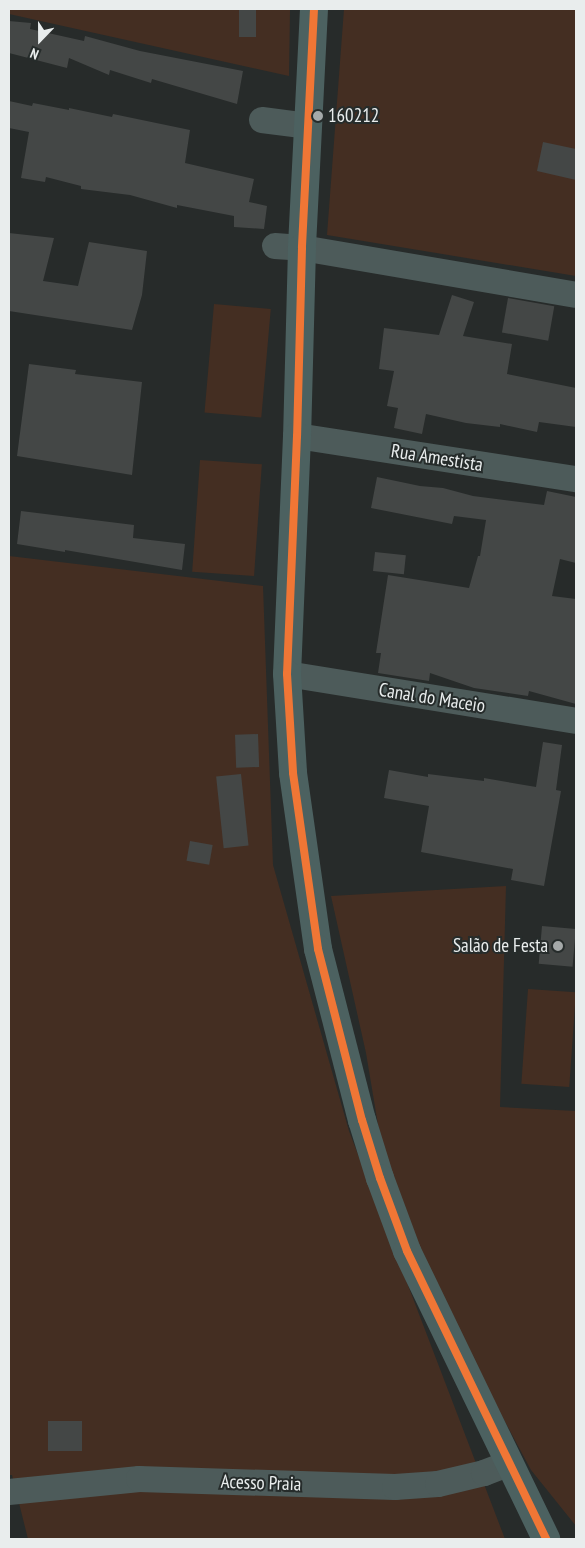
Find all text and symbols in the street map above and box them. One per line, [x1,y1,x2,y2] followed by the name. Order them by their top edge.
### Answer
[15,15,65,65] north arrow
[28,44,41,64] text: N
[328,105,379,127] place label: 160212
[312,110,324,122] marker: 160212
[389,439,485,477] street label: Rua Amestista
[377,678,487,718] street label: Canal do Maceio
[453,935,548,957] place label: Salão de Festa
[552,940,564,952] marker: Salão de Festa
[220,1470,302,1496] street label: Acesso Praia

